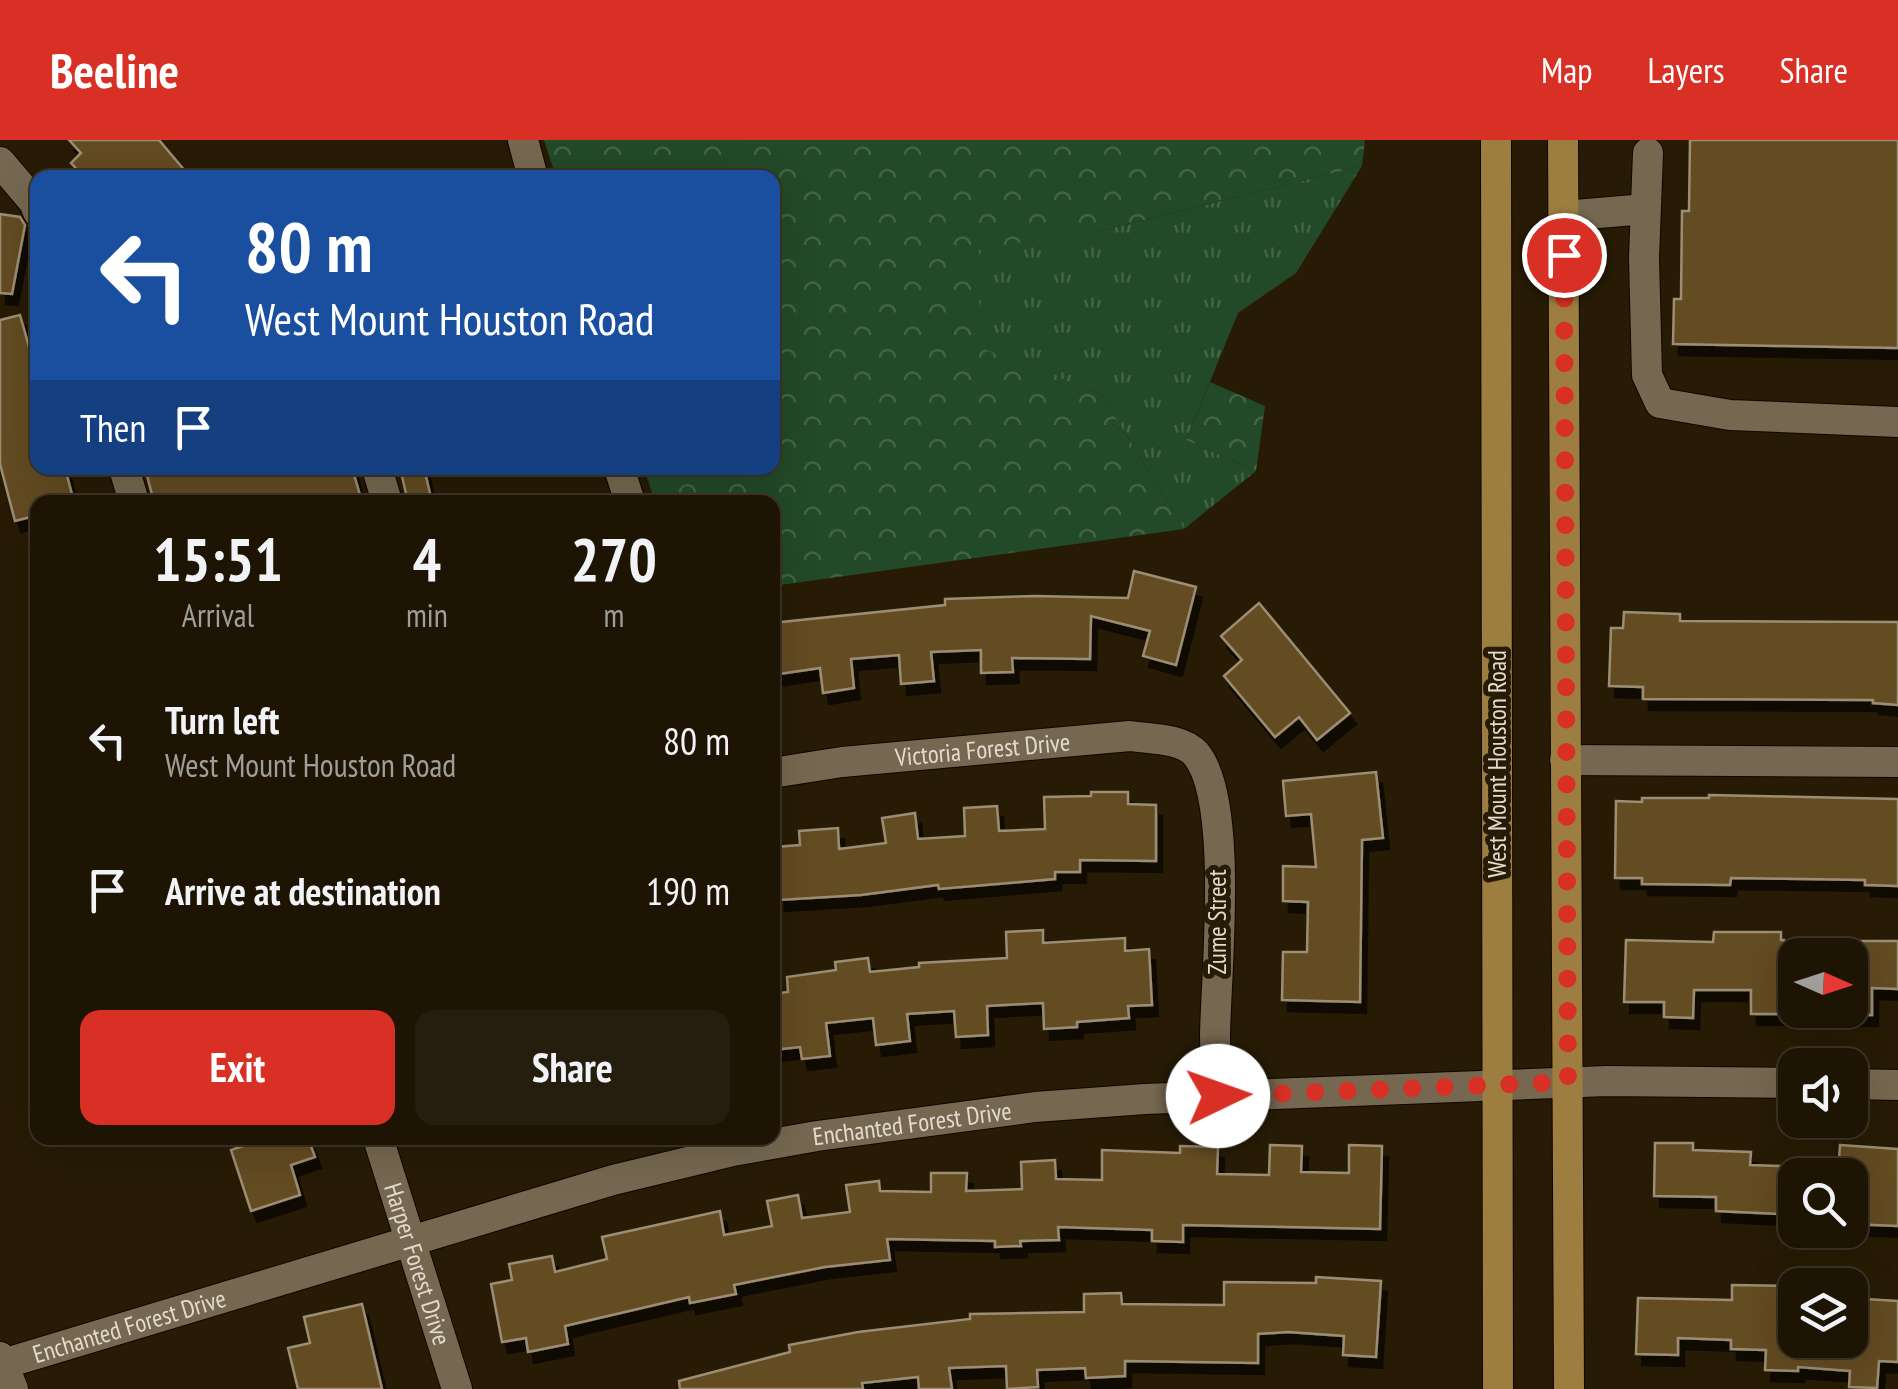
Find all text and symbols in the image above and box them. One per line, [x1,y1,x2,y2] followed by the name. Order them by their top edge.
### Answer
[50,39,179,101] text: Beeline
[1541,47,1592,93] text: Map
[1647,47,1725,93] text: Layers
[1780,47,1848,93] text: Share
[245,201,373,291] text: 80 m
[80,210,210,340] icon: left
[1522,213,1607,298] pin
[1537,228,1592,283] icon: arrive
[245,289,654,347] text: West Mount Houston Road
[166,400,221,455] icon: arrive
[80,403,146,452] text: Then
[153,520,283,598] text: 15:51
[413,520,441,598] text: 4
[571,520,657,598] text: 270
[182,594,254,636] text: Arrival
[406,594,448,636] text: min
[603,594,624,636] text: m
[1481,650,1513,878] street label: West Mount Houston Road
[165,695,279,744] text: Turn left
[80,713,135,768] icon: left
[663,716,730,765] text: 80 m
[893,725,1071,773] street label: Victoria Forest Drive
[165,744,456,786] text: West Mount Houston Road
[80,863,135,918] icon: arrive
[165,866,441,915] text: Arrive at destination
[646,866,730,915] text: 190 m
[1201,869,1233,975] street label: Zume Street
[1778,938,1868,1028] north arrow
[1778,938,1868,1358] map controls
[80,1010,395,1125] button: Exit
[415,1010,730,1125] button: Share
[1166,1044,1270,1148] position arrow
[1778,1048,1868,1138] button: sound
[811,1094,1013,1152] street label: Enchanted Forest Drive
[1778,1158,1868,1248] button: search
[377,1179,458,1349] street label: Harper Forest Drive
[1778,1268,1868,1358] button: layers
[29,1282,230,1370] street label: Enchanted Forest Drive

